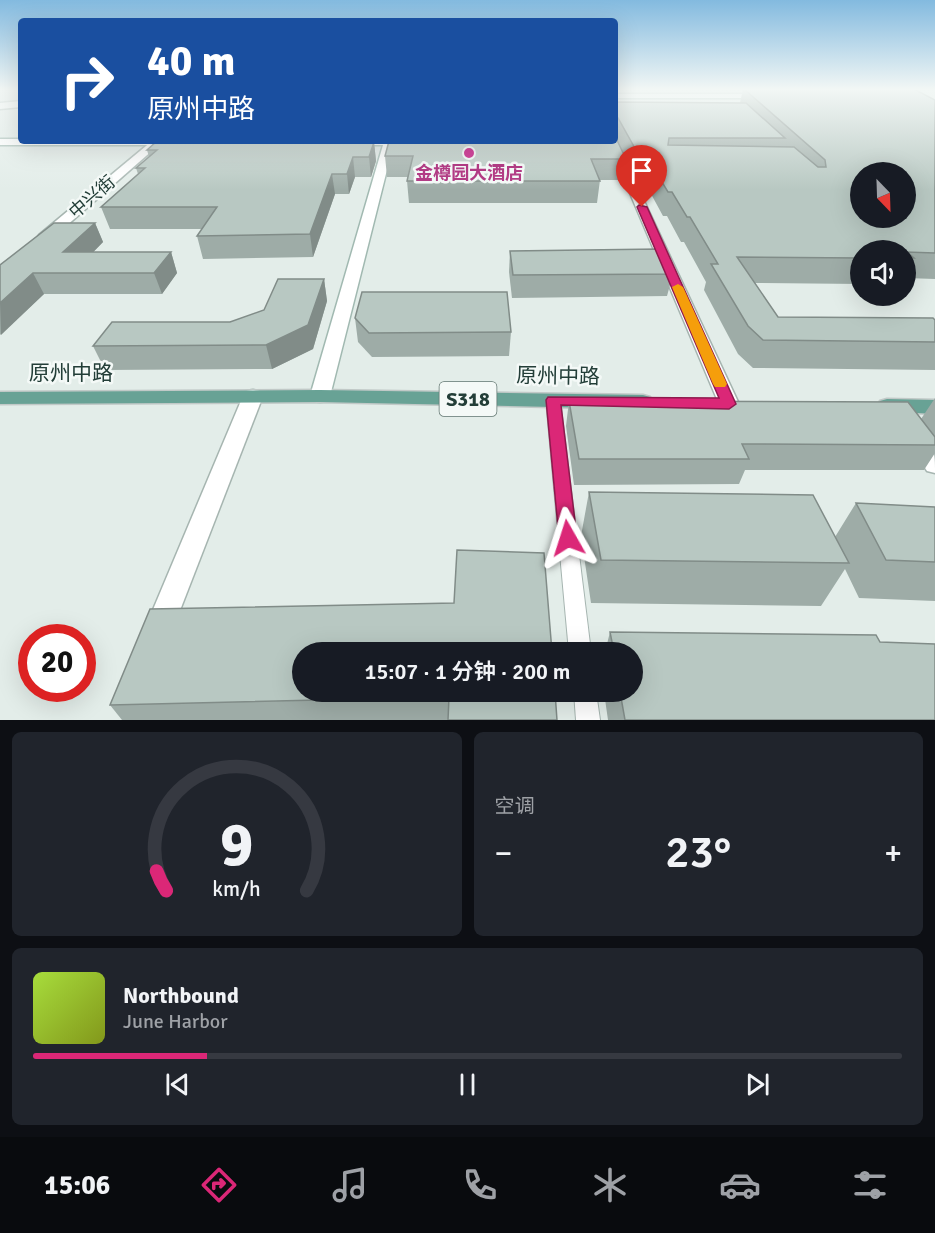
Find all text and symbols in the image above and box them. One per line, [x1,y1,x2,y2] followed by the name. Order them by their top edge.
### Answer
[147,36,236,87] text: 40 m
[48,42,126,120] icon: right
[147,93,255,126] text: 原州中路
[616,145,667,207] pin
[462,146,476,160] marker: 金樽园大酒店
[625,154,658,187] icon: arrive
[415,162,523,184] place label: 金樽园大酒店
[850,162,916,228] north arrow
[850,162,916,306] map controls
[64,171,120,223] street label: 中兴街
[850,240,916,306] button: sound
[29,360,113,386] street label: 原州中路
[516,362,600,390] street label: 原州中路
[440,382,496,416] road number: S318
[536,506,600,570] position arrow
[18,624,96,702] speed limit sign: 20
[365,658,570,685] text: 15:07 · 1 分钟 · 200 m
[495,794,535,819] text: 空调
[220,806,254,883] text: 9
[665,825,731,880] text: 23°
[495,833,512,874] text: −
[884,833,902,874] text: +
[212,876,261,902] text: km/h
[123,982,239,1009] text: Northbound
[123,1009,228,1034] text: June Harbor
[161,1068,194,1101] icon: previous
[451,1068,484,1101] icon: pause
[741,1068,774,1101] icon: next
[198,1164,240,1206] icon: directions
[329,1164,371,1206] icon: music
[459,1164,501,1206] icon: phone
[589,1164,631,1206] icon: climate
[719,1164,761,1206] icon: car
[849,1164,891,1206] icon: filters
[44,1169,110,1202] text: 15:06

